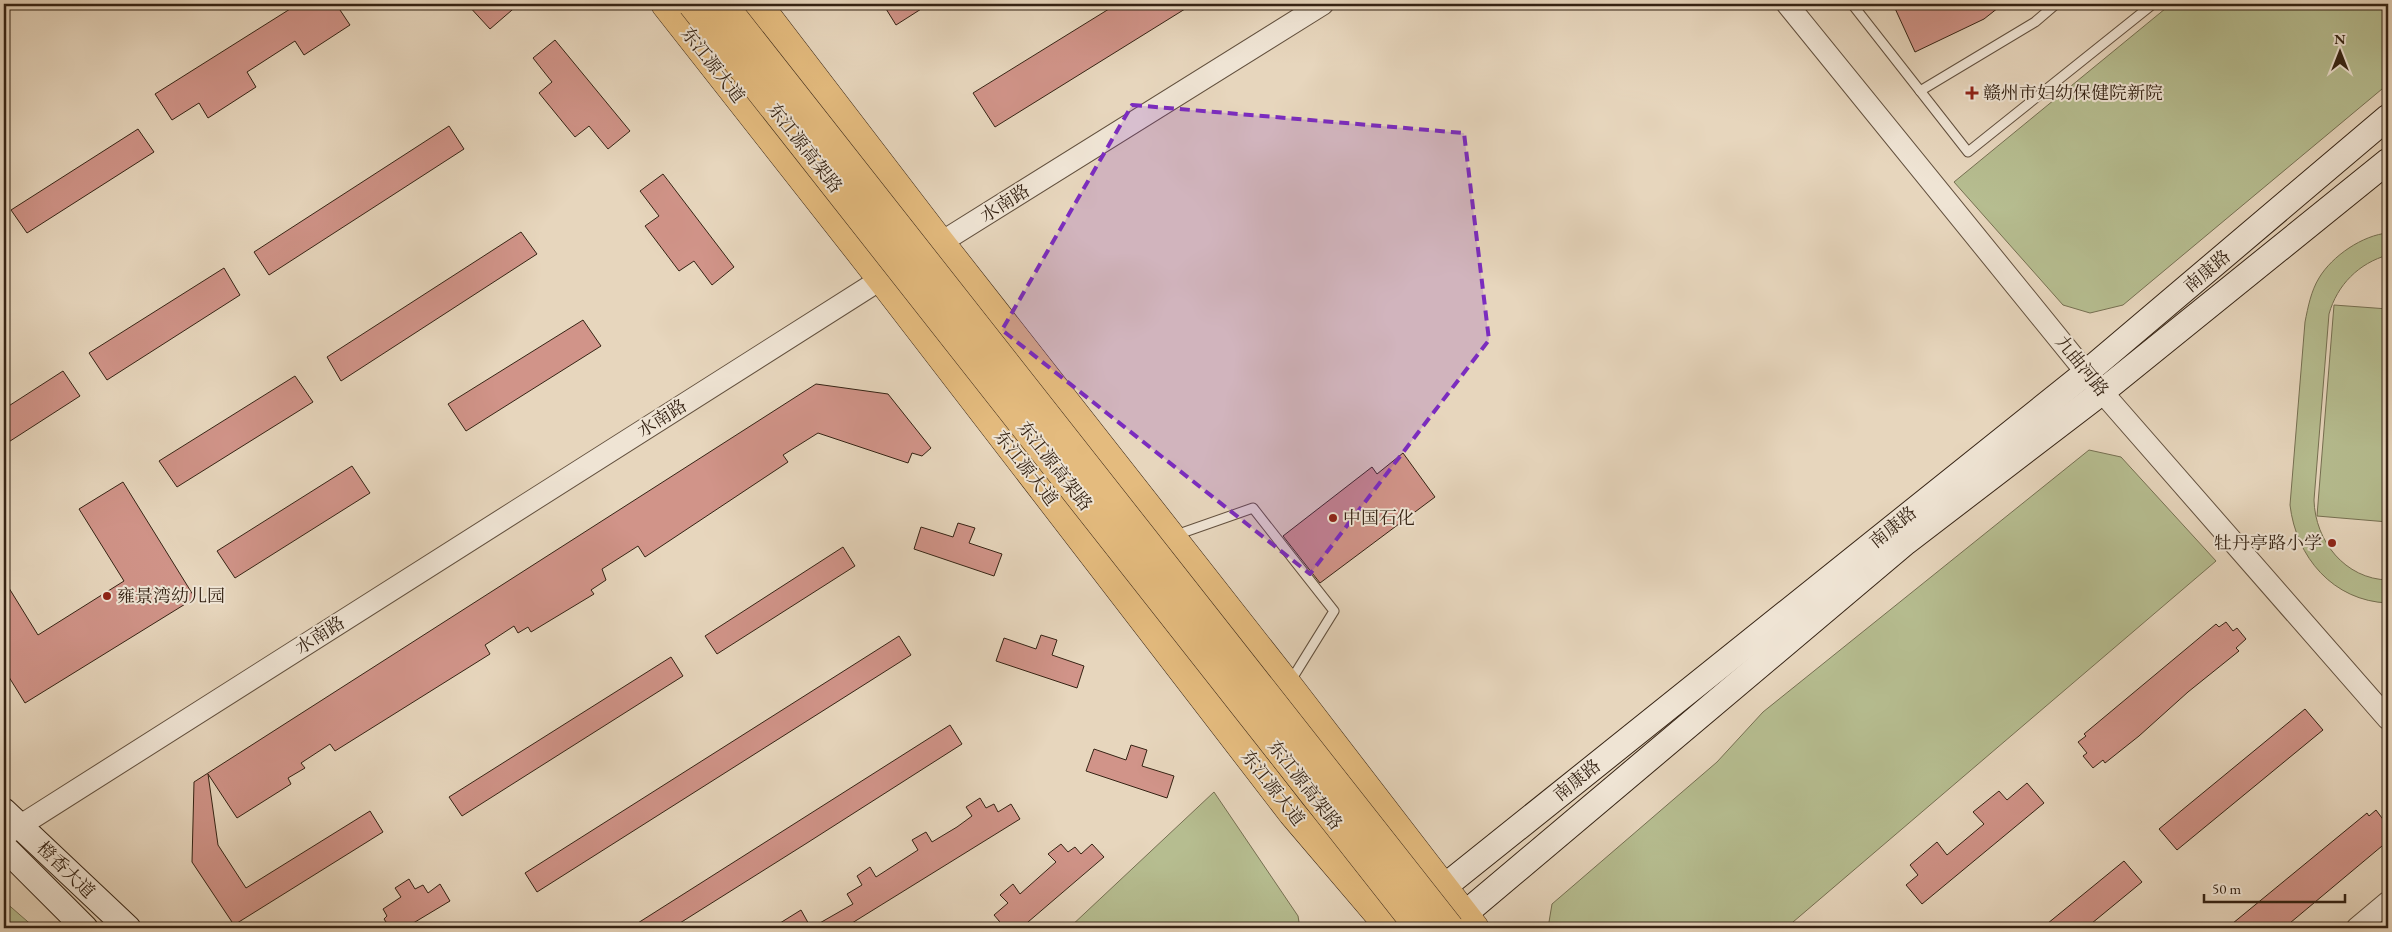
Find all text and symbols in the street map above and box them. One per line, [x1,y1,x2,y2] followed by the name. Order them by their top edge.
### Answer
[677,22,750,107] street label: 东江源大道
[2314,28,2364,78] north arrow
[2334,30,2346,48] text: N
[1983,81,2163,104] place label: 赣州市妇幼保健院新院
[1965,86,1979,100] marker: 赣州市妇幼保健院新院
[763,98,848,197] street label: 东江源高架路
[976,179,1034,227] street label: 水南路
[2179,244,2235,297] street label: 南康路
[2051,330,2114,401] street label: 九曲河路
[633,394,691,442] street label: 水南路
[1013,416,1098,515] street label: 东江源高架路
[990,425,1063,510] street label: 东江源大道
[1864,501,1921,553] street label: 南康路
[1343,506,1415,529] place label: 中国石化
[1327,512,1339,524] marker: 中国石化
[2214,531,2322,554] place label: 牡丹亭路小学
[2326,537,2338,549] marker: 牡丹亭路小学
[117,584,225,607] place label: 雍景湾幼儿园
[101,590,113,602] marker: 雍景湾幼儿园
[291,611,349,659] street label: 水南路
[1263,735,1348,834] street label: 东江源高架路
[1237,745,1310,830] street label: 东江源大道
[1548,754,1605,806] street label: 南康路
[32,836,100,903] street label: 橙香大道
[2204,872,2346,904] scale bar
[2212,879,2241,898] text: 50 m

